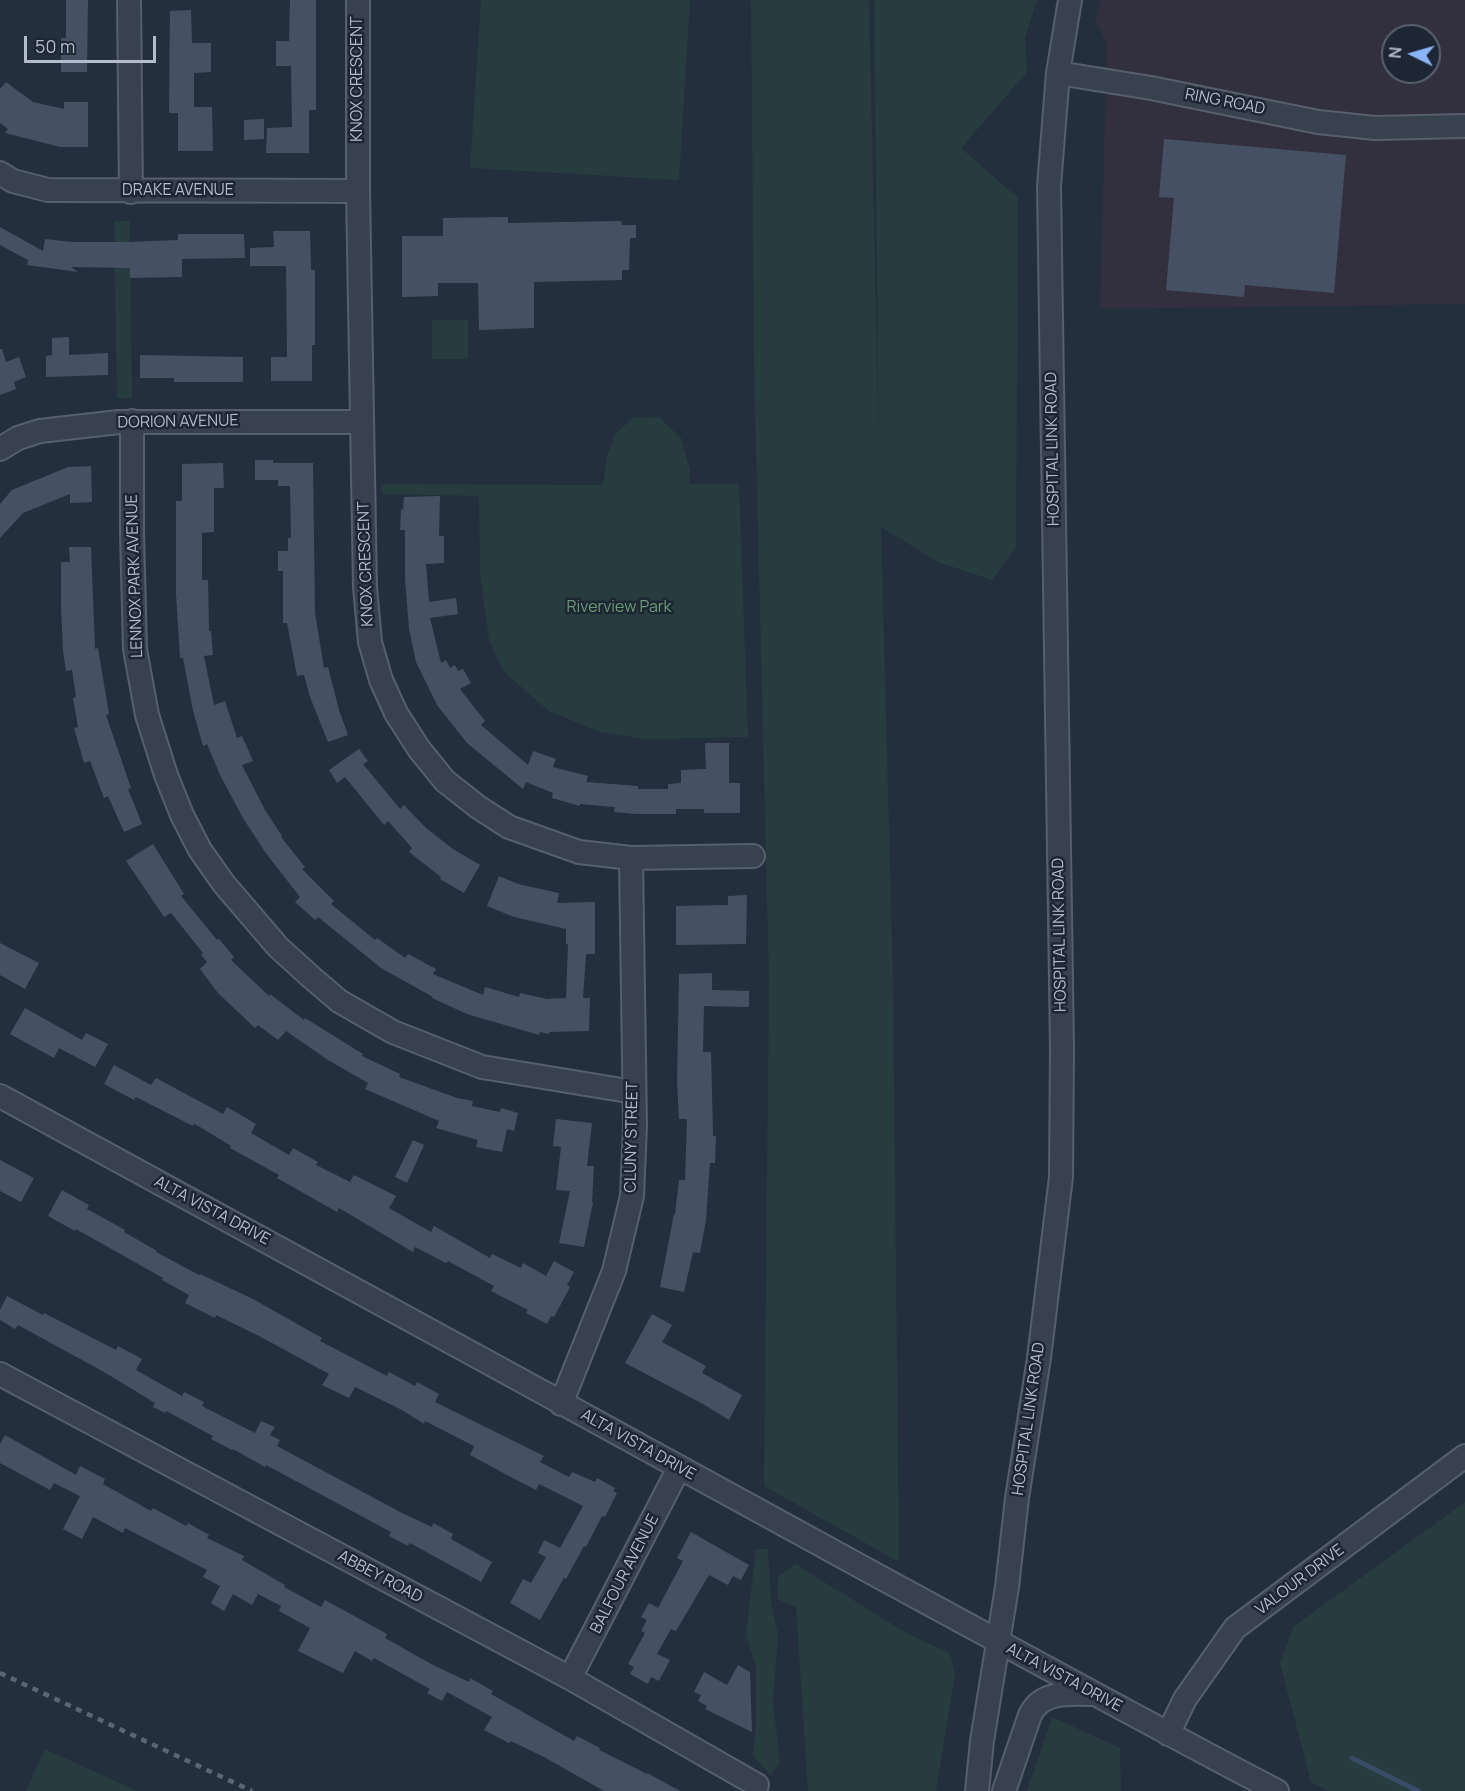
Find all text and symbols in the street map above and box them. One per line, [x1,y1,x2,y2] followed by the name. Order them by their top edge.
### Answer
[348,16,368,142] street label: KNOX CRESCENT
[27,24,159,62] scale bar
[1381,24,1441,84] north arrow
[35,34,75,58] text: 50 m
[1384,46,1407,59] text: N
[1183,85,1267,119] street label: RING ROAD
[122,181,234,201] street label: DRAKE AVENUE
[1042,372,1064,526] street label: HOSPITAL LINK ROAD
[117,411,239,433] street label: DORION AVENUE
[123,494,147,658] street label: LENNOX PARK AVENUE
[354,501,378,627] street label: KNOX CRESCENT
[566,598,672,618] park label: Riverview Park
[1049,858,1071,1012] street label: HOSPITAL LINK ROAD
[621,1081,643,1193] street label: CLUNY STREET
[151,1172,273,1250] street label: ALTA VISTA DRIVE
[1009,1341,1049,1497] street label: HOSPITAL LINK ROAD
[577,1405,699,1485] street label: ALTA VISTA DRIVE
[587,1511,663,1637] street label: BALFOUR AVENUE
[1252,1540,1348,1620] street label: VALOUR DRIVE
[334,1547,426,1607] street label: ABBEY ROAD
[1003,1639,1125,1717] street label: ALTA VISTA DRIVE

